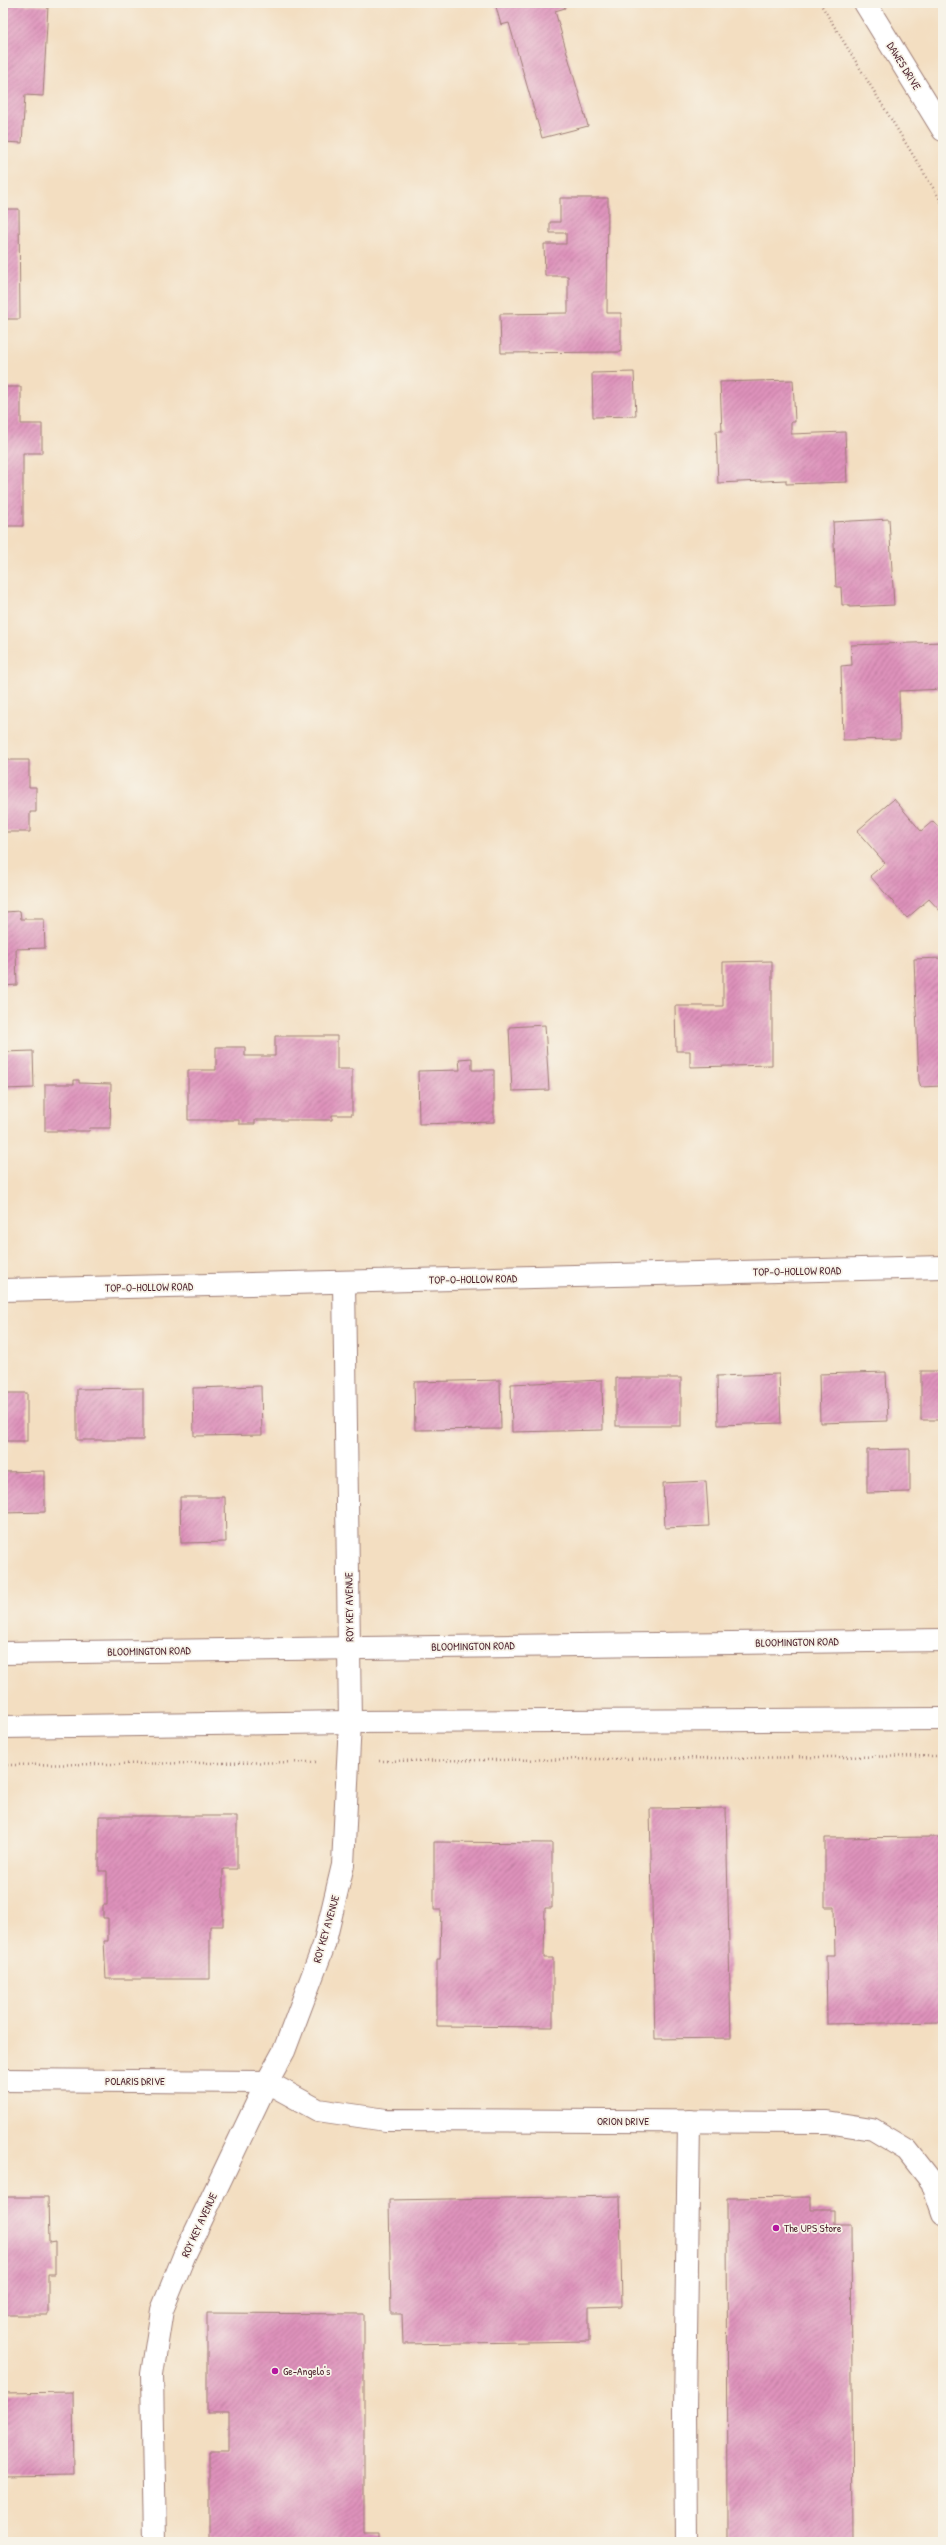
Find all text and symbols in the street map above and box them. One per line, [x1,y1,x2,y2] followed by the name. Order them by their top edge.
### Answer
[884,40,924,93] street label: DAWES DRIVE
[753,1263,842,1279] street label: TOP-O-HOLLOW ROAD
[429,1271,518,1287] street label: TOP-O-HOLLOW ROAD
[105,1279,194,1295] street label: TOP-O-HOLLOW ROAD
[341,1572,357,1642] street label: ROY KEY AVENUE
[755,1634,840,1650] street label: BLOOMINGTON ROAD
[431,1638,516,1654] street label: BLOOMINGTON ROAD
[107,1643,192,1659] street label: BLOOMINGTON ROAD
[310,1893,342,1964] street label: ROY KEY AVENUE
[105,2074,165,2088] street label: POLARIS DRIVE
[597,2114,649,2128] street label: ORION DRIVE
[178,2190,220,2260] street label: ROY KEY AVENUE
[784,2221,842,2235] place label: The UPS Store
[771,2223,781,2233] marker: The UPS Store
[283,2364,330,2378] place label: Ge-Angelo's
[270,2366,280,2376] marker: Ge-Angelo's

